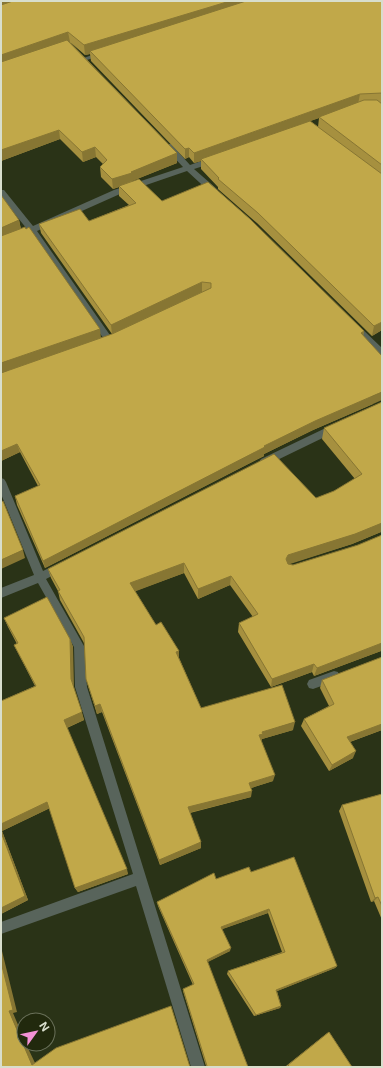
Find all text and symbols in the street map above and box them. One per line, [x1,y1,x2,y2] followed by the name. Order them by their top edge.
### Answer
[16,1012,56,1052] north arrow
[36,1019,53,1034] text: N

